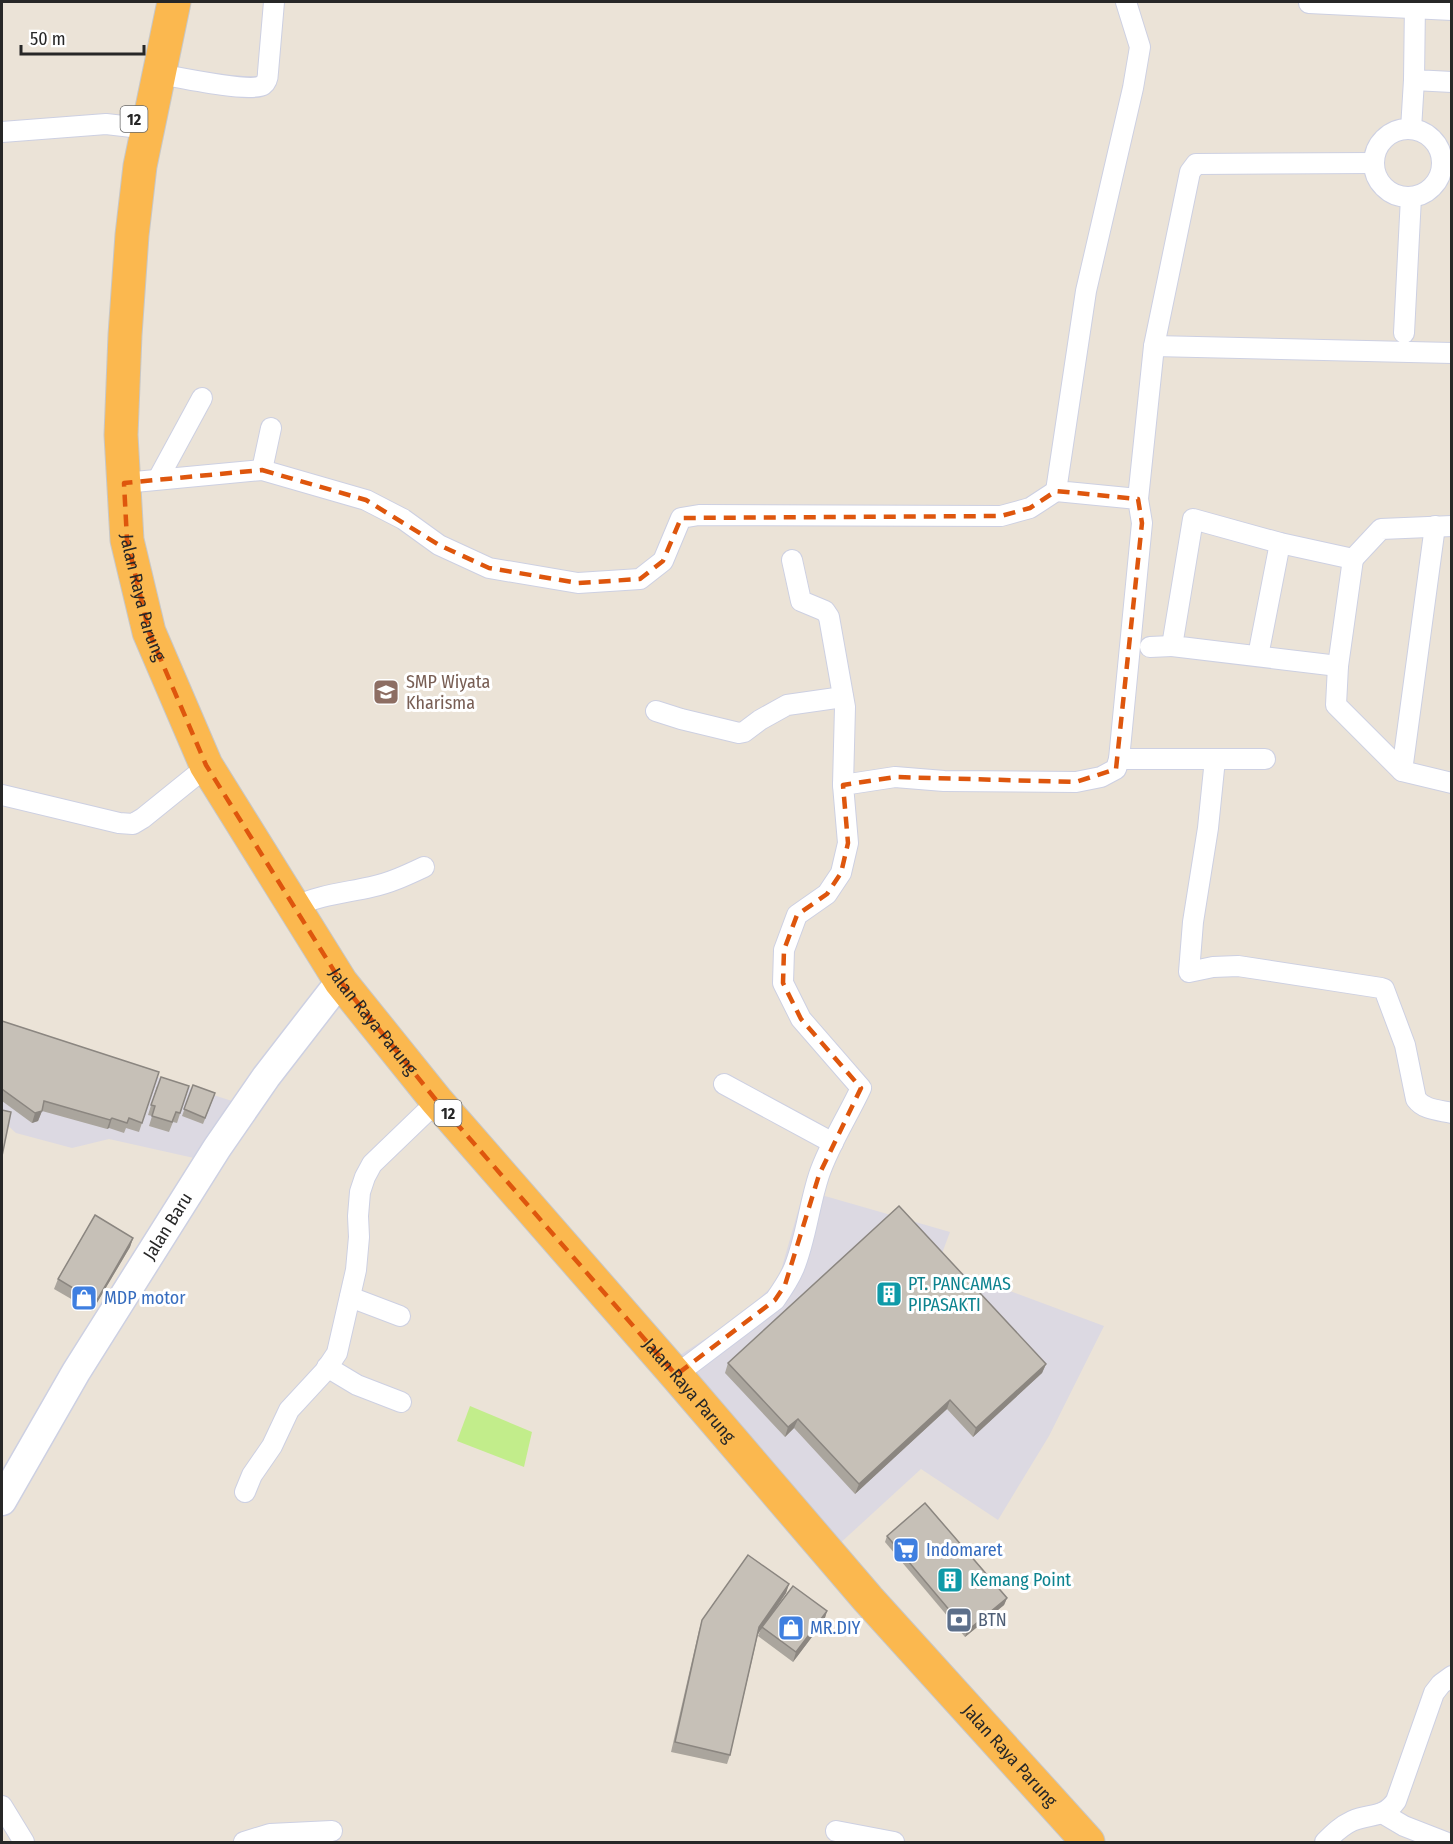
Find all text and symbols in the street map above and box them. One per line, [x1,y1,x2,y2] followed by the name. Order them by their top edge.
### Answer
[21,18,144,56] scale bar
[30,28,66,50] text: 50 m
[120,106,148,132] road number: 12
[116,534,171,665] street label: Jalan Raya Parung
[406,671,491,714] place label: SMP Wiyata Kharisma
[371,677,401,707] school or university icon: SMP Wiyata Kharisma
[324,964,423,1080] street label: Jalan Raya Parung
[434,1100,462,1126] road number: 12
[138,1189,197,1264] street label: Jalan Baru
[908,1273,1011,1316] place label: PT. PANCAMAS PIPASAKTI
[874,1279,904,1309] building icon: PT. PANCAMAS PIPASAKTI
[69,1283,99,1313] shop icon: MDP motor
[104,1287,186,1309] place label: MDP motor
[638,1334,740,1448] street label: Jalan Raya Parung
[891,1535,921,1565] supermarket icon: Indomaret
[926,1539,1003,1561] place label: Indomaret
[935,1565,965,1595] building icon: Kemang Point
[970,1569,1071,1591] place label: Kemang Point
[944,1605,974,1635] bank icon: BTN
[978,1609,1007,1631] place label: BTN
[776,1613,806,1643] shop icon: MR.DIY
[810,1617,861,1639] place label: MR.DIY
[958,1700,1062,1812] street label: Jalan Raya Parung

